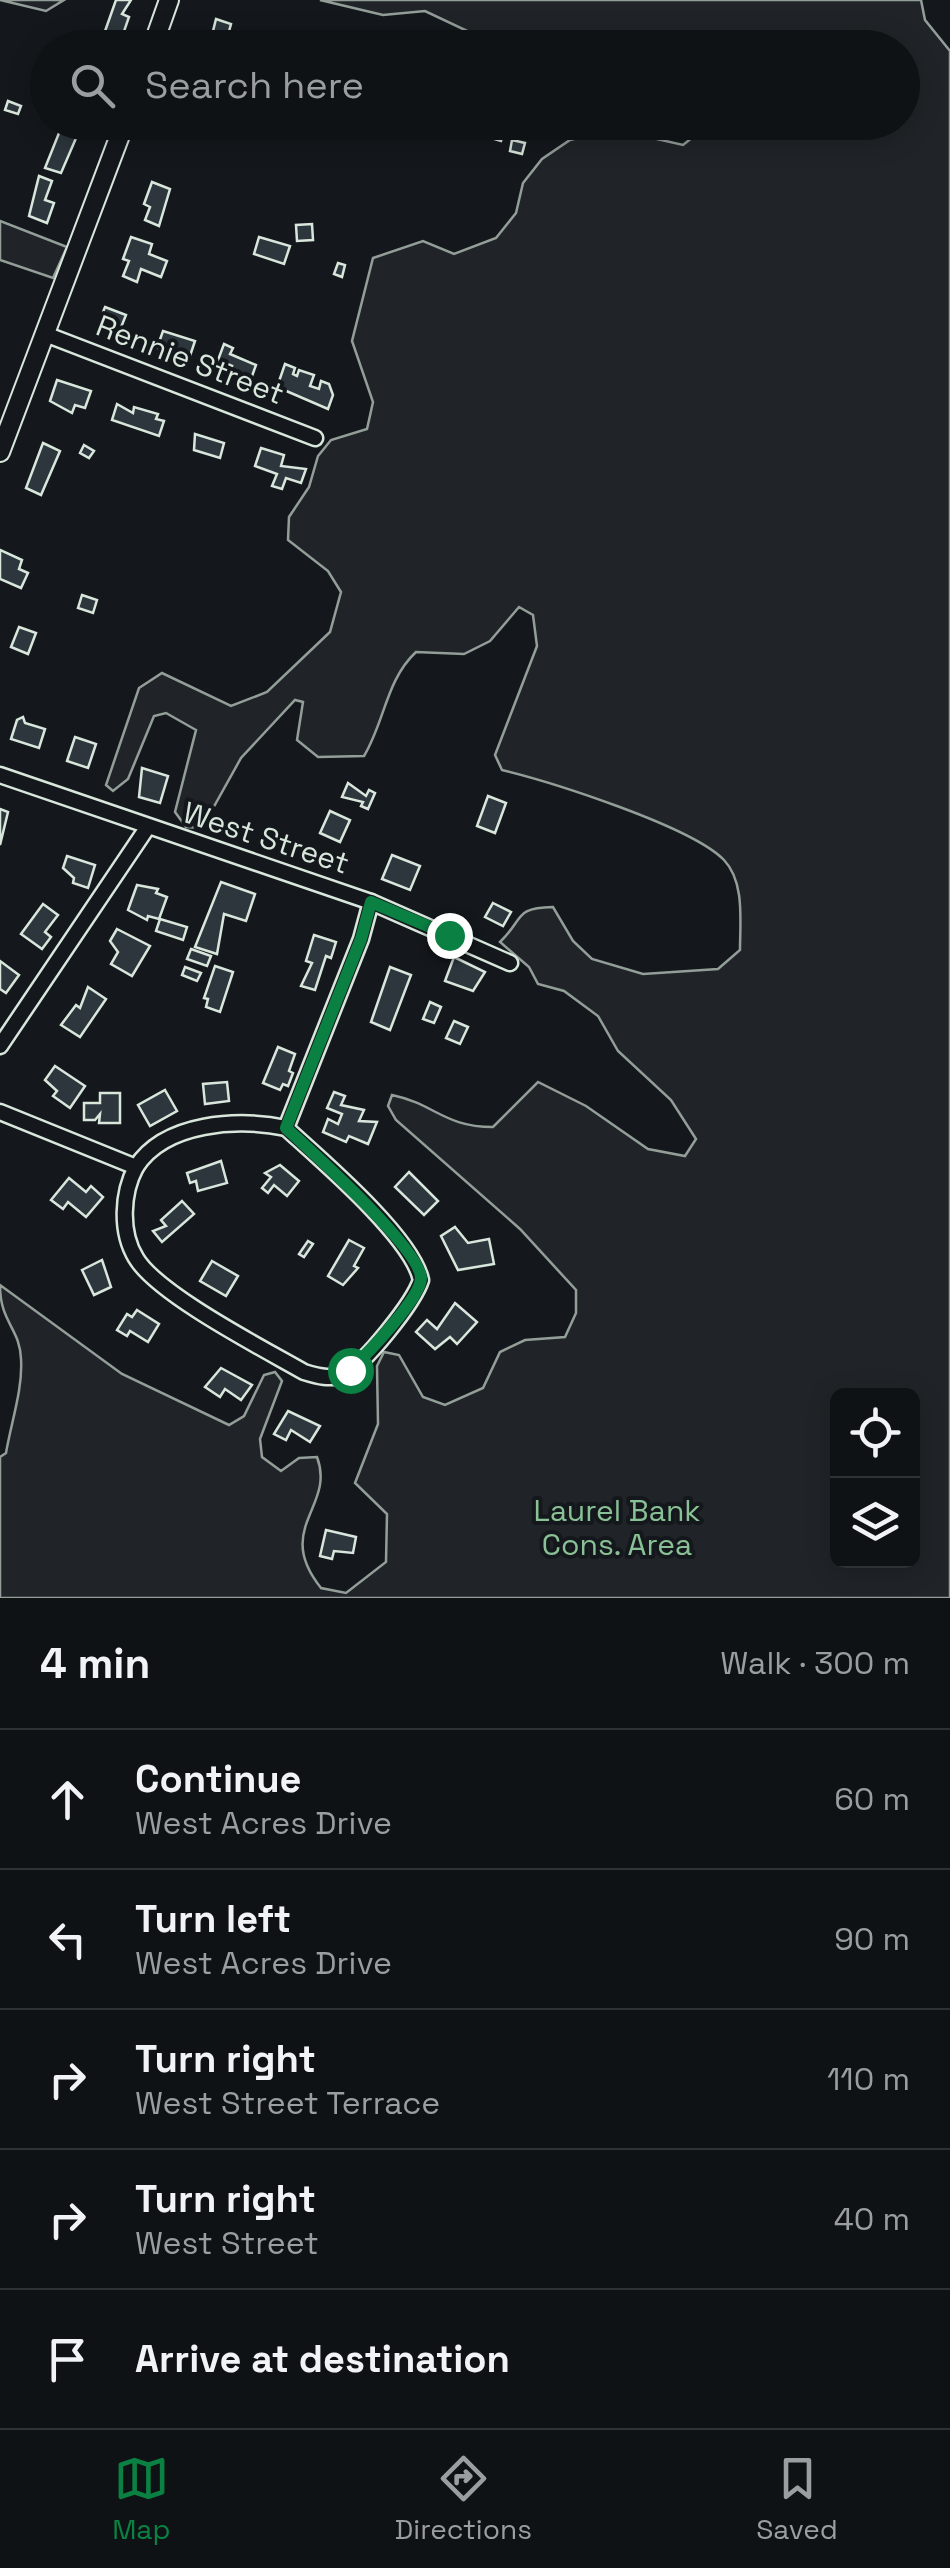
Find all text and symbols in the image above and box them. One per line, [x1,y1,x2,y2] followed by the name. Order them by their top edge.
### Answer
[30,30,920,140] search box
[65,58,120,113] icon: search
[145,61,364,109] text: Search here
[91,306,290,413] street label: Rennie Street
[178,792,354,883] street label: West Street
[427,913,473,959] route end
[328,1348,374,1394] route start
[830,1388,920,1568] map controls
[830,1388,920,1478] button: locate
[830,1478,920,1568] button: layers
[534,1491,700,1564] park label: Laurel Bank Cons. Area
[40,1637,150,1690] text: 4 min
[720,1643,910,1683] text: Walk · 300 m
[135,1755,301,1803] text: Continue
[40,1772,95,1827] icon: ahead
[834,1779,910,1819] text: 60 m
[135,1803,392,1843] text: West Acres Drive
[135,1895,291,1943] text: Turn left
[40,1912,95,1967] icon: left
[834,1919,910,1959] text: 90 m
[135,1943,392,1983] text: West Acres Drive
[135,2035,316,2083] text: Turn right
[40,2052,95,2107] icon: right
[827,2059,910,2099] text: 110 m
[135,2083,440,2123] text: West Street Terrace
[135,2175,316,2223] text: Turn right
[40,2192,95,2247] icon: right
[834,2199,910,2239] text: 40 m
[135,2223,319,2263] text: West Street
[40,2332,95,2387] icon: arrive
[135,2335,510,2383] text: Arrive at destination
[112,2451,170,2547] tab: Map
[395,2451,532,2547] tab: Directions
[756,2451,838,2547] tab: Saved

